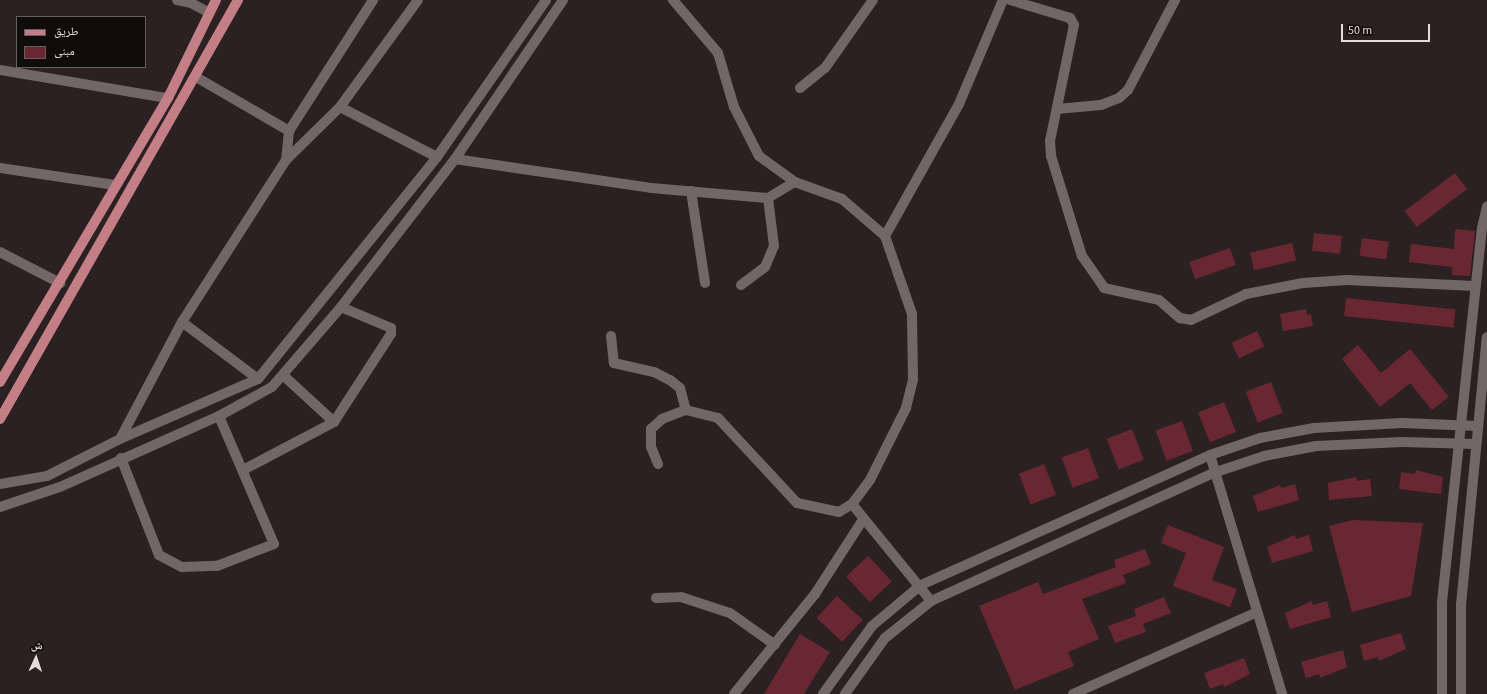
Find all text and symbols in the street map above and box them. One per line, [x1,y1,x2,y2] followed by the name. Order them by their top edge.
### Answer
[16,16,146,68] legend
[1343,16,1432,42] scale bar
[1348,22,1372,39] text: 50 m
[54,23,79,40] text: طريق
[54,43,75,60] text: مبنى
[16,638,56,678] north arrow
[30,638,43,653] text: ش

